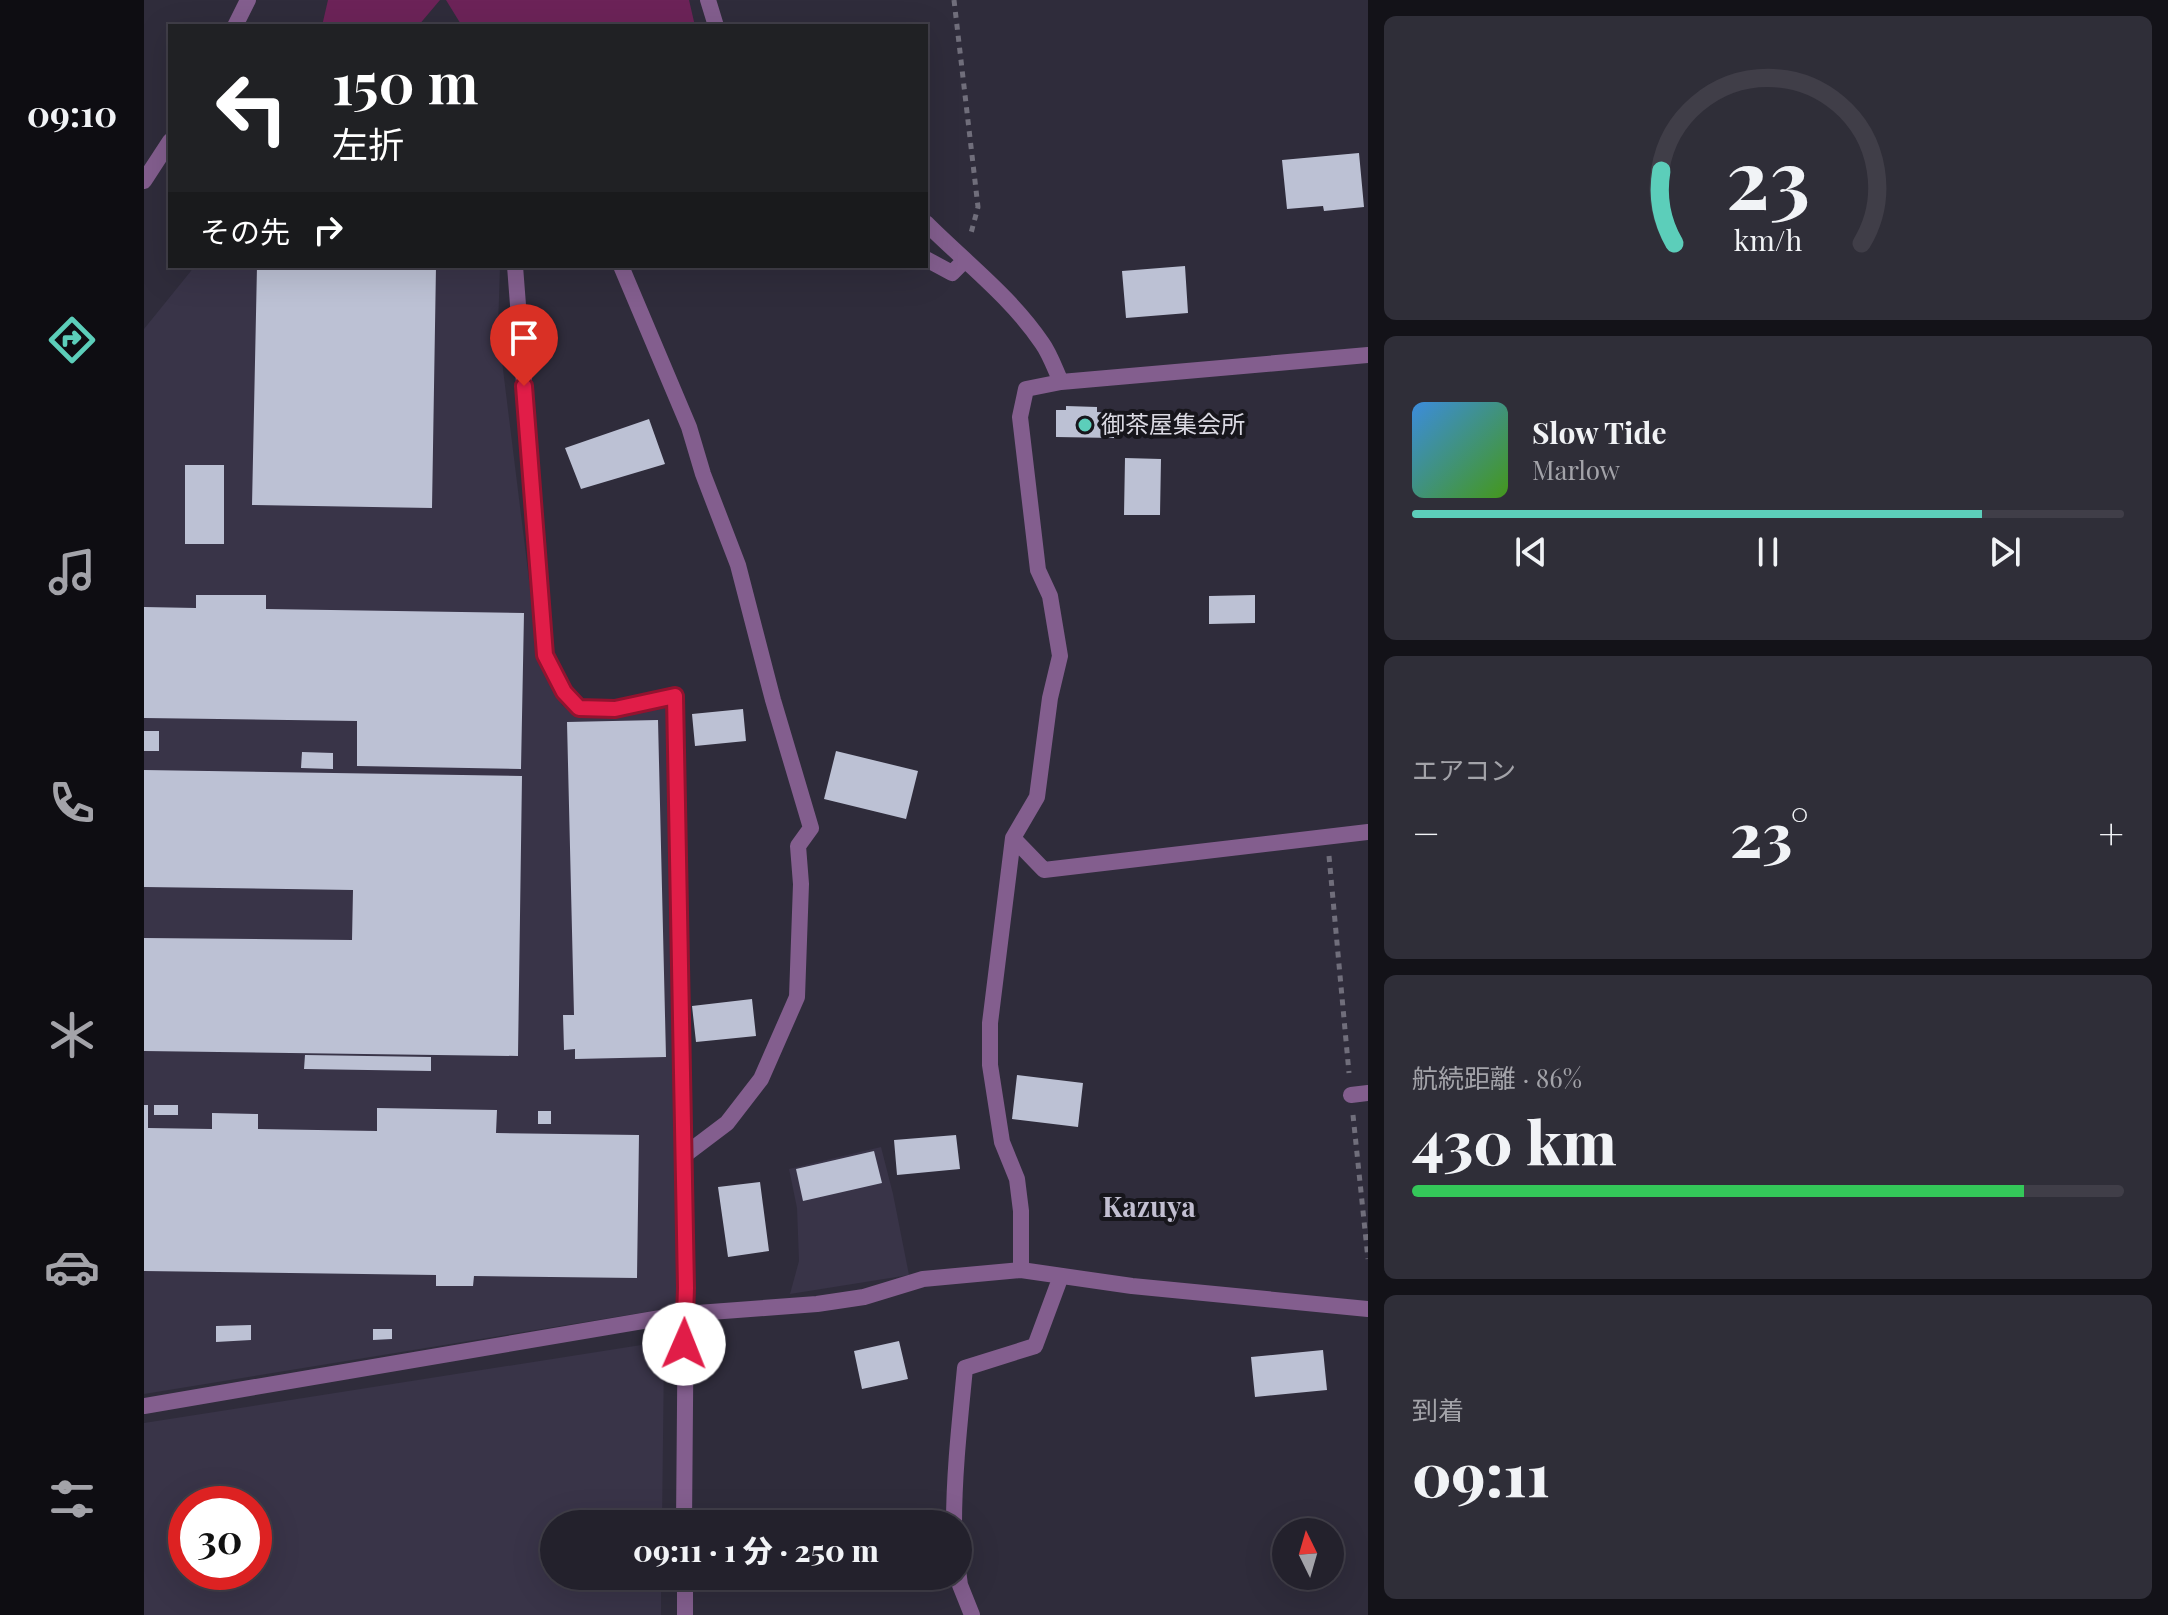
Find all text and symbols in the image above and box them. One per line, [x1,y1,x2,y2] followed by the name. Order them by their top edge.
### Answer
[332,44,478,119] text: 150 m
[200,56,304,160] icon: left
[27,88,117,136] text: 09:10
[332,119,404,167] text: 左折
[1726,119,1810,230] text: 23
[306,208,350,252] icon: right
[200,211,290,251] text: その先
[1734,220,1802,258] text: km/h
[490,304,558,386] pin
[44,312,100,368] icon: directions
[502,316,546,360] icon: arrive
[1101,407,1245,439] place label: 御茶屋集会所
[1532,412,1667,452] text: Slow Tide
[1076,416,1094,434] marker: 御茶屋集会所
[1532,452,1620,487] text: Marlow
[1509,530,1553,574] icon: previous
[1746,530,1790,574] icon: pause
[1983,530,2027,574] icon: next
[44,544,100,600] icon: music
[1412,752,1516,787] text: エアコン
[44,775,100,831] icon: phone
[1730,792,1809,872] text: 23°
[1412,802,1440,861] text: −
[2098,802,2124,861] text: +
[44,1007,100,1063] icon: climate
[1412,1060,1582,1095] text: 航続距離 · 86%
[1412,1100,1617,1180] text: 430 km
[1102,1187,1196,1224] district label: Kazuya
[44,1239,100,1295] icon: car
[642,1302,726,1386] position arrow
[1412,1392,1464,1427] text: 到着
[1412,1432,1550,1512] text: 09:11
[44,1471,100,1527] icon: filters
[168,1486,272,1590] speed limit sign: 30
[1272,1518,1344,1590] north arrow
[1272,1518,1344,1590] map controls
[633,1530,879,1570] text: 09:11 · 1 分 · 250 m

